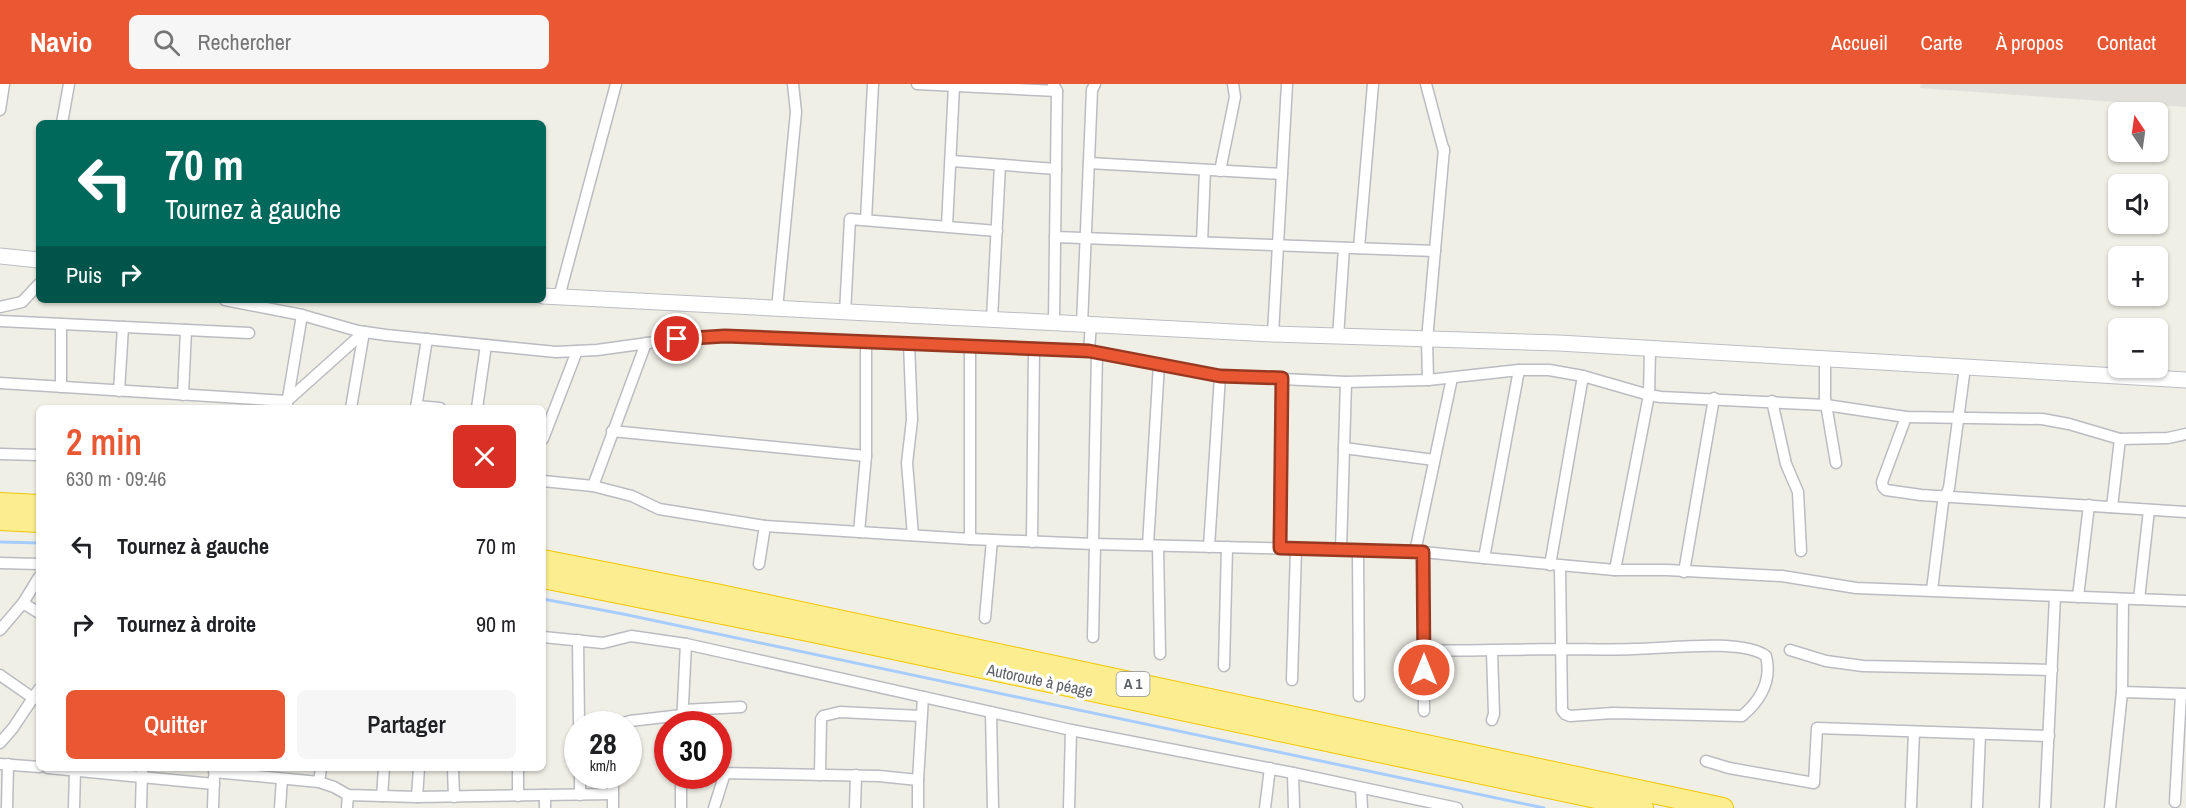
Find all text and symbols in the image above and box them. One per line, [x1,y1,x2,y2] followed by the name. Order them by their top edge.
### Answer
[129,15,549,69] search box
[30,23,93,61] text: Navio
[150,26,183,59] icon: search
[198,27,291,57] text: Rechercher
[1831,28,1888,57] text: Accueil
[1921,28,1963,57] text: Carte
[1996,28,2064,57] text: À propos
[2097,28,2156,57] text: Contact
[2108,102,2168,162] north arrow
[2108,102,2168,378] map controls
[165,137,244,193] text: 70 m
[66,144,144,222] icon: left
[2108,174,2168,234] button: sound
[165,191,341,227] text: Tournez à gauche
[2108,246,2168,306] button: +
[114,258,147,291] icon: right
[66,260,102,290] text: Puis
[651,313,702,364] pin
[2108,318,2168,378] button: −
[660,322,693,355] icon: arrive
[66,418,142,466] text: 2 min
[453,425,516,488] button: close
[66,465,166,492] text: 630 m · 09:46
[66,530,99,563] icon: left
[117,531,269,561] text: Tournez à gauche
[476,531,516,561] text: 70 m
[66,608,99,641] icon: right
[117,609,256,639] text: Tournez à droite
[476,609,516,639] text: 90 m
[1392,638,1456,702] position arrow
[984,658,1095,702] street label: Autoroute à péage
[1116,672,1150,696] road number: A 1
[66,690,285,759] button: Quitter
[297,690,516,759] button: Partager
[654,711,732,789] speed limit sign: 30
[589,723,617,763] text: 28
[590,755,616,776] text: km/h

